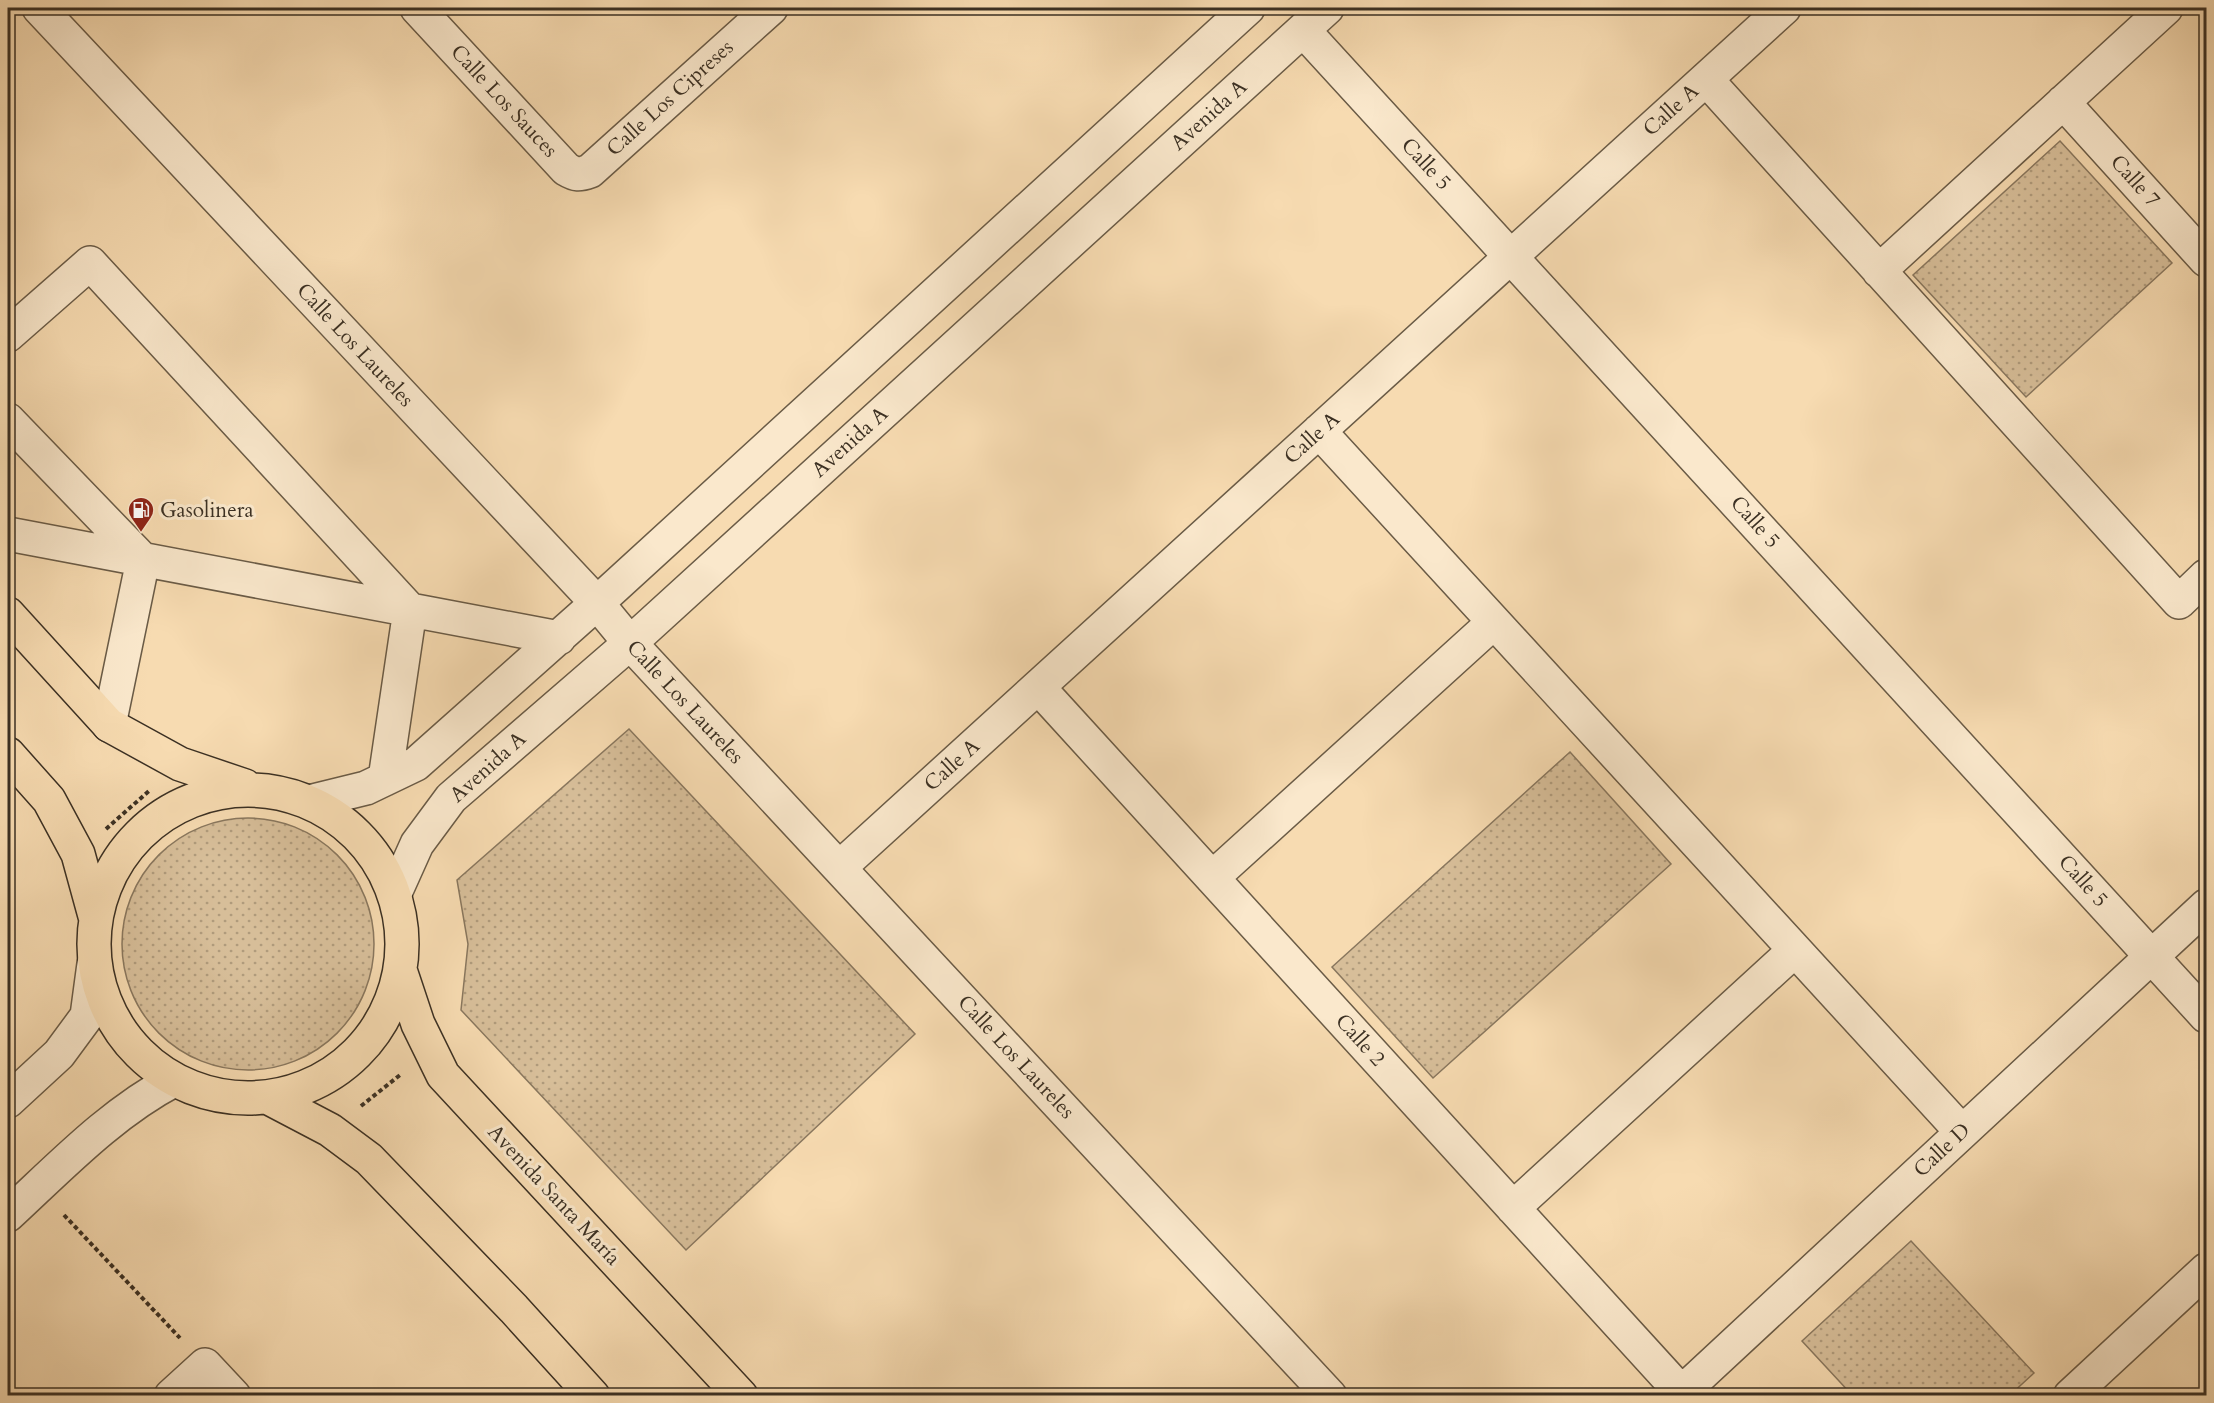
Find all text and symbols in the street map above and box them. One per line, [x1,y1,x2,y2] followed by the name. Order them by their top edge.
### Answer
[600,33,740,163] street label: Calle Los Cipreses
[444,38,564,164] street label: Calle Los Sauces
[1164,73,1254,157] street label: Avenida A
[1637,77,1705,143] street label: Calle A
[1394,132,1458,196] street label: Calle 5
[2104,148,2167,214] street label: Calle 7
[290,277,420,413] street label: Calle Los Laureles
[805,400,895,484] street label: Avenida A
[1278,405,1346,471] street label: Calle A
[1724,489,1786,555] street label: Calle 5
[126,495,156,533] fuel station icon: Gasolinera
[160,496,254,525] place label: Gasolinera
[620,634,750,770] street label: Calle Los Laureles
[443,725,533,809] street label: Avenida A
[918,732,986,798] street label: Calle A
[2052,848,2114,914] street label: Calle 5
[951,989,1081,1125] street label: Calle Los Laureles
[1329,1007,1392,1073] street label: Calle 2
[1907,1116,1977,1184] street label: Calle D
[481,1118,627,1272] street label: Avenida Santa María

